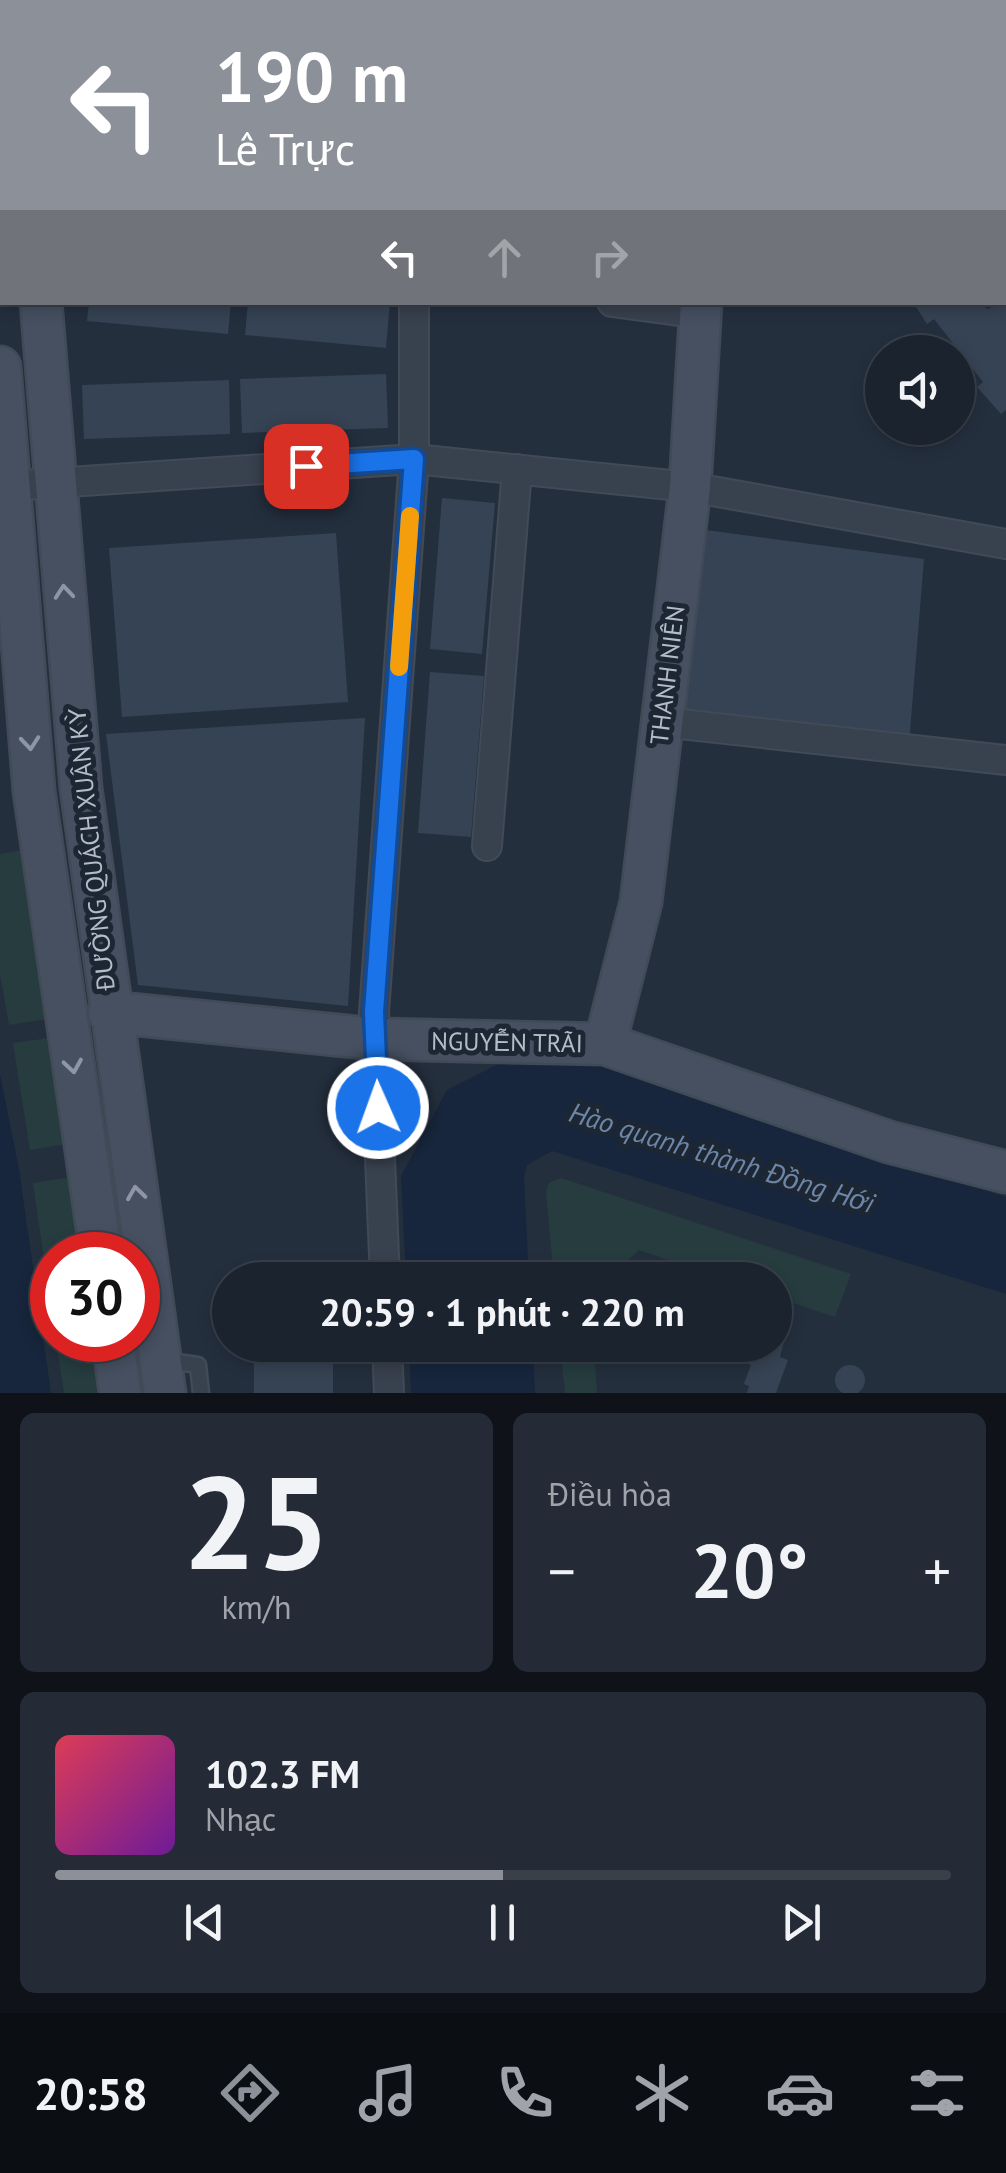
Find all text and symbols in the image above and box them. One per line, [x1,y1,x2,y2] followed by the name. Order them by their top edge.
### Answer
[215,31,408,121] text: 190 m
[50,40,180,170] icon: left
[215,119,355,177] text: Lê Trực
[372,230,427,285] icon: left
[477,230,532,285] icon: ahead
[582,230,637,285] icon: right
[865,335,975,445] map controls
[865,335,975,445] button: sound
[264,424,349,509] pin
[279,439,334,494] icon: arrive
[54,584,76,600] one-way arrow
[643,604,691,746] street label: THANH NIÊN
[60,706,122,993] street label: ĐƯỜNG QUÁCH XUÂN KỲ
[19,736,41,752] one-way arrow
[431,1025,583,1059] street label: NGUYỄN TRÃI
[326,1056,430,1160] position arrow
[62,1057,83,1074] one-way arrow
[565,1093,880,1221] water label: Hào quanh thành Đồng Hới
[127,1184,148,1201] one-way arrow
[30,1232,160,1362] speed limit sign: 30
[319,1287,685,1336] text: 20:59 · 1 phút · 220 m
[183,1437,330,1605] text: 25
[548,1473,672,1515] text: Điều hòa
[691,1522,808,1619] text: 20°
[548,1535,576,1606] text: −
[923,1535,951,1606] text: +
[221,1586,292,1628] text: km/h
[205,1749,360,1798] text: 102.3 FM
[205,1798,276,1840] text: Nhạc
[177,1895,232,1950] icon: previous
[475,1895,530,1950] icon: pause
[774,1895,829,1950] icon: next
[215,2058,285,2128] icon: directions
[353,2058,423,2128] icon: music
[490,2058,560,2128] icon: phone
[627,2058,697,2128] icon: climate
[765,2058,835,2128] icon: car
[902,2058,972,2128] icon: filters
[34,2064,148,2122] text: 20:58

